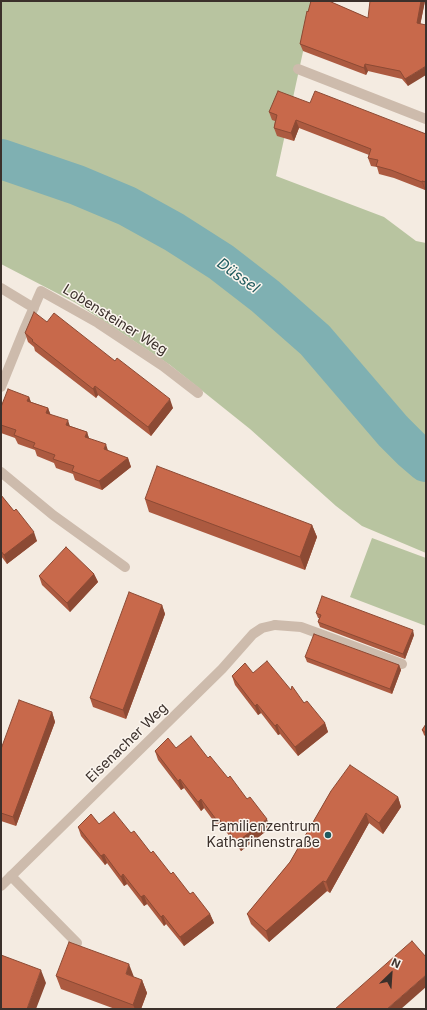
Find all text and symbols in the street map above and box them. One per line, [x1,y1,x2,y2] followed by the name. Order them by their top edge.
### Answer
[213,255,263,297] water label: Düssel
[60,281,170,359] street label: Lobensteiner Weg
[83,700,171,786] street label: Eisenacher Weg
[207,819,320,852] place label: Familienzentrum Katharinenstraße
[323,830,333,840] marker: Familienzentrum Katharinenstraße
[371,954,411,994] north arrow
[389,955,403,971] text: N

